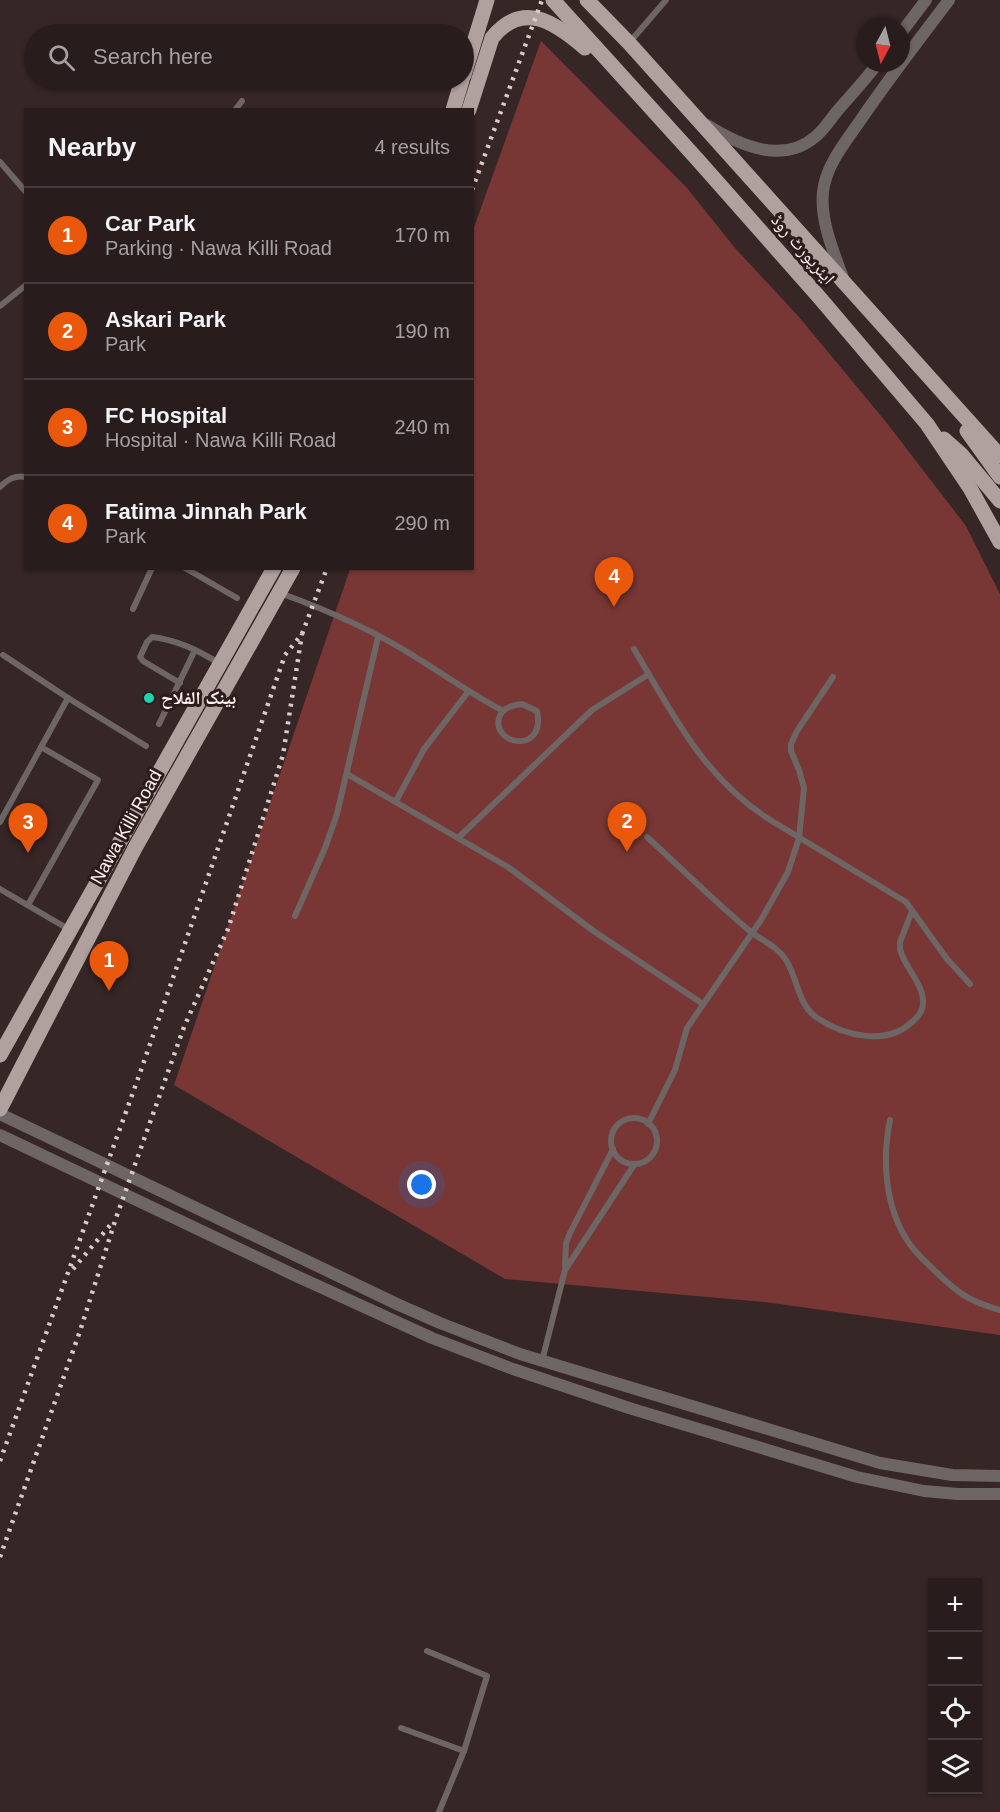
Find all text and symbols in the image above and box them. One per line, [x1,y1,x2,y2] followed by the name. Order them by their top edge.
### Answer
[856,18,910,72] north arrow
[24,24,474,90] search box
[45,41,78,74] icon: search
[93,44,213,69] text: Search here
[48,132,136,162] text: Nearby
[374,136,450,158] text: 4 results
[766,210,839,289] street label: ایئرپورٹ روڈ
[105,211,196,236] text: Car Park
[62,224,73,246] text: 1
[394,224,450,246] text: 170 m
[105,237,332,259] text: Parking · Nawa Killi Road
[105,307,226,332] text: Askari Park
[62,320,73,342] text: 2
[394,320,450,342] text: 190 m
[105,333,146,355] text: Park
[105,403,227,428] text: FC Hospital
[62,416,73,438] text: 3
[394,416,450,438] text: 240 m
[105,429,336,451] text: Hospital · Nawa Killi Road
[105,499,307,524] text: Fatima Jinnah Park
[62,512,73,534] text: 4
[394,512,450,534] text: 290 m
[105,525,146,547] text: Park
[594,558,634,607] pin: 4
[161,688,236,709] place label: بینک الفلاح
[142,691,156,705] marker: بینک الفلاح
[86,767,166,887] street label: Nawa Killi Road
[608,802,646,852] pin: 2
[9,804,48,853] pin: 3
[90,942,128,991] pin: 1
[407,1170,436,1199] your location
[928,1578,982,1794] map controls
[928,1578,982,1632] button: +
[928,1632,982,1686] button: −
[928,1686,982,1740] button: locate
[928,1740,982,1794] button: layers

